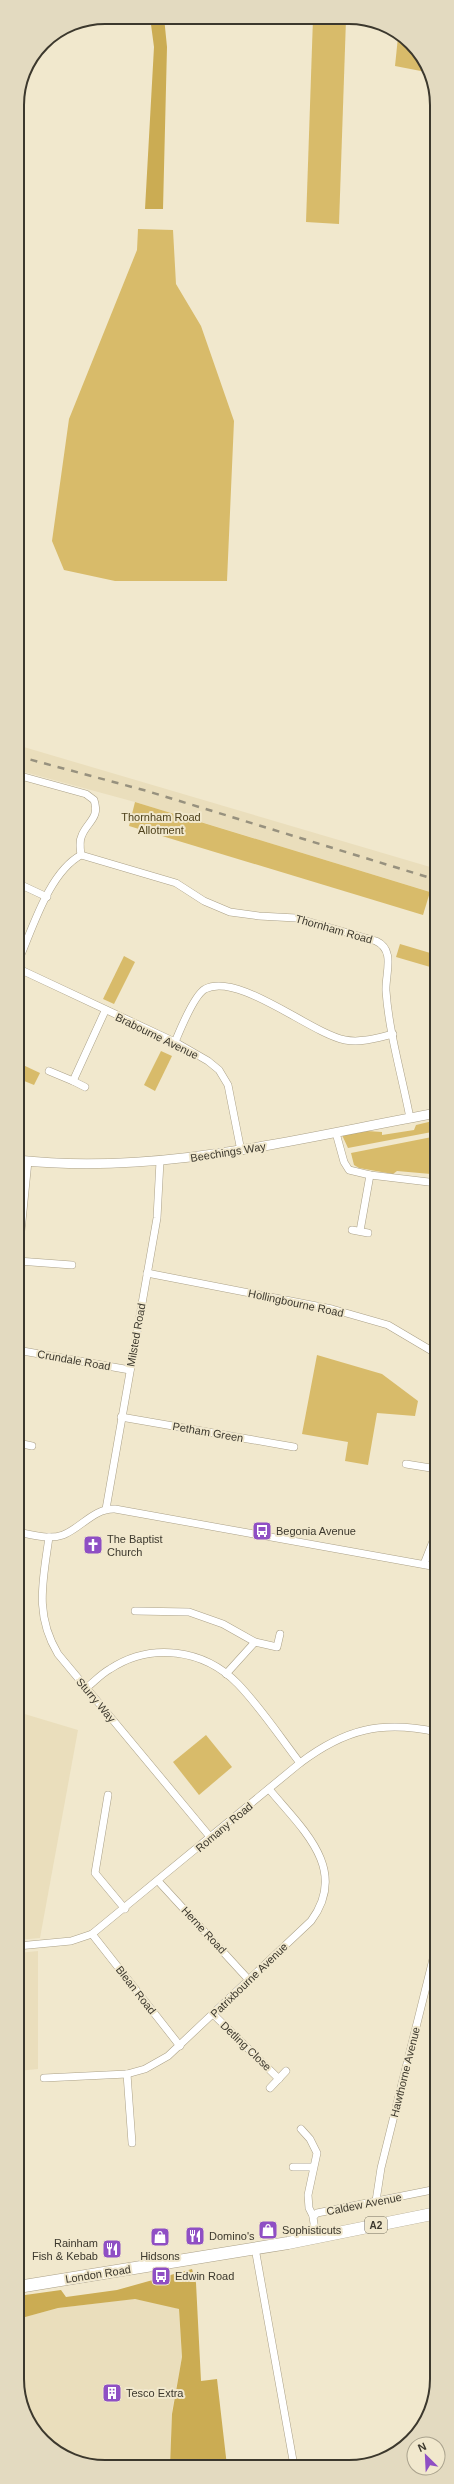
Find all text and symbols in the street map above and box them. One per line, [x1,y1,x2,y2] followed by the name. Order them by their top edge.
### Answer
[121,811,201,836] park label: Thornham Road Allotment
[294,912,374,946] street label: Thornham Road
[114,1011,200,1061] street label: Brabourne Avenue
[190,1140,267,1164] street label: Beechings Way
[247,1287,345,1319] street label: Hollingbourne Road
[125,1302,147,1368] street label: Milsted Road
[37,1348,111,1372] street label: Crundale Road
[172,1420,244,1444] street label: Petham Green
[251,1520,273,1542] bus stop icon: Begonia Avenue
[276,1525,356,1537] place label: Begonia Avenue
[107,1533,163,1558] place label: The Baptist Church
[82,1534,104,1556] church icon: The Baptist Church
[74,1675,118,1725] street label: Sturry Way
[193,1800,255,1854] street label: Romany Road
[179,1904,229,1956] street label: Herne Road
[208,1940,290,2020] street label: Patrixbourne Avenue
[114,1964,158,2016] street label: Blean Road
[218,2019,274,2073] street label: Detling Close
[388,2026,422,2118] street label: Hawthorne Avenue
[325,2191,403,2217] street label: Caldew Avenue
[365,2217,387,2233] road number: A2
[257,2219,279,2241] shop icon: Sophisticuts
[282,2224,342,2236] place label: Sophisticuts
[184,2225,206,2247] restaurant icon: Domino's
[149,2226,171,2248] shop icon: Hidsons
[209,2230,255,2242] place label: Domino's
[32,2237,98,2262] place label: Rainham Fish & Kebab
[101,2238,123,2260] restaurant icon: Rainham Fish & Kebab
[140,2250,180,2262] place label: Hidsons
[64,2263,132,2285] street label: London Road
[150,2265,172,2287] bus stop icon: Edwin Road
[175,2270,234,2282] place label: Edwin Road
[101,2382,123,2404] building icon: Tesco Extra
[126,2387,184,2399] place label: Tesco Extra
[406,2436,446,2476] north arrow
[416,2440,428,2454] text: N

